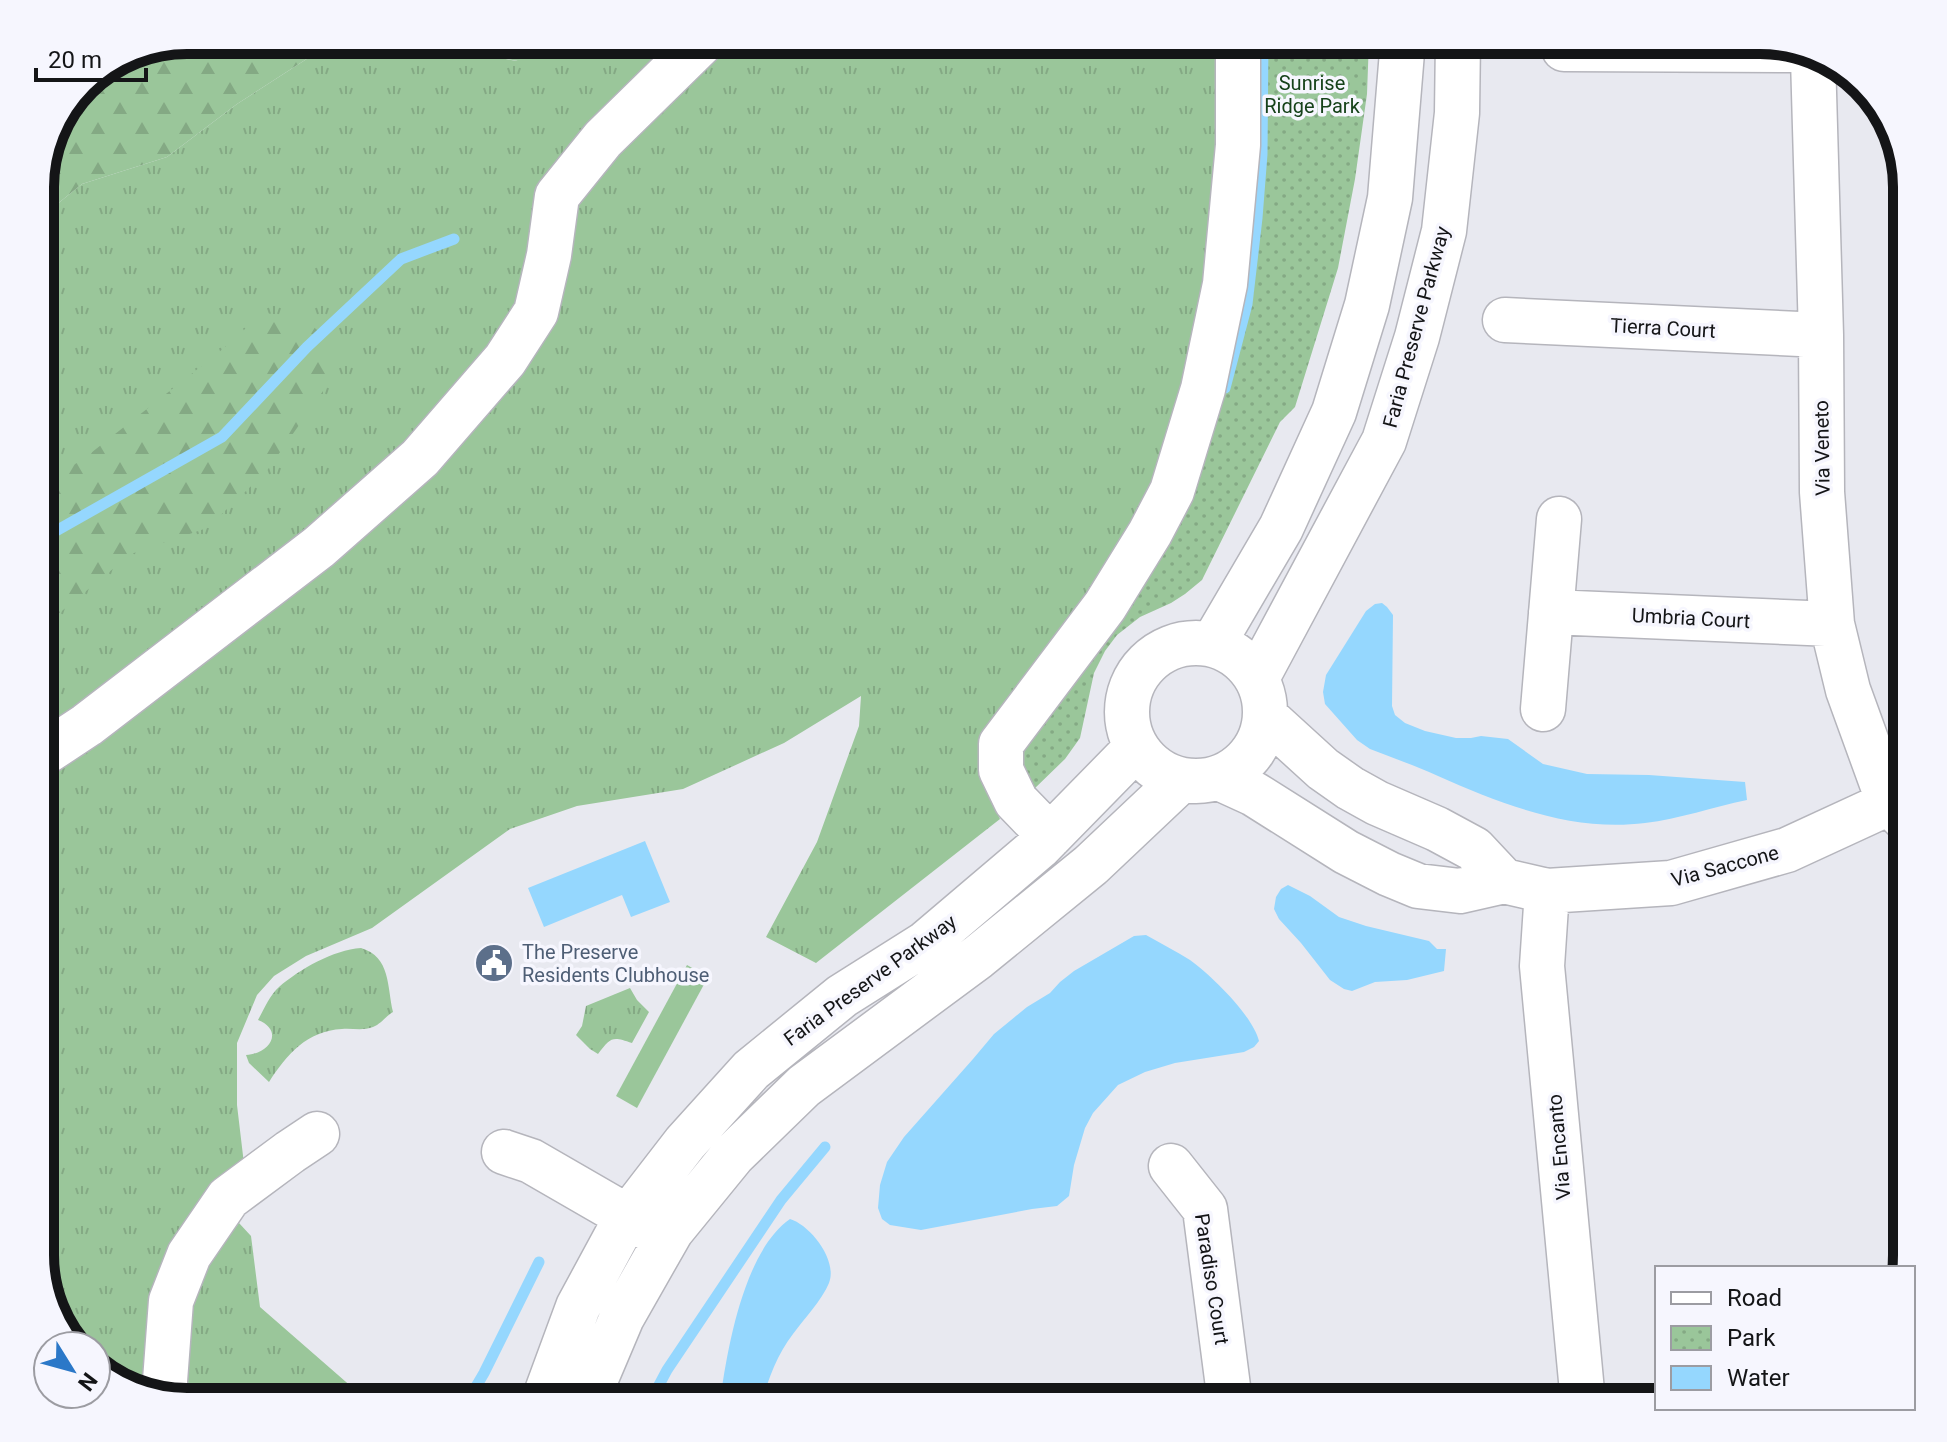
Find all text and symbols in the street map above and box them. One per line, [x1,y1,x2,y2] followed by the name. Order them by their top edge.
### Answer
[36,32,146,82] scale bar
[48,46,102,74] text: 20 m
[1264,71,1361,118] park label: Sunrise Ridge Park
[1378,223,1455,430] street label: Faria Preserve Parkway
[1610,313,1716,343] street label: Tierra Court
[1809,400,1835,496] street label: Via Veneto
[1631,603,1751,633] street label: Umbria Court
[1669,840,1781,892] street label: Via Saccone
[779,909,961,1051] street label: Faria Preserve Parkway
[522,940,709,987] place label: The Preserve Residents Clubhouse
[473,942,515,984] public building icon: The Preserve Residents Clubhouse
[1542,1093,1576,1201] street label: Via Encanto
[1190,1212,1234,1346] street label: Paradiso Court
[1655,1266,1915,1410] legend
[1727,1284,1782,1312] text: Road
[1727,1324,1776,1352] text: Park
[32,1330,112,1410] north arrow
[1727,1364,1790,1392] text: Water
[73,1368,102,1395] text: N

